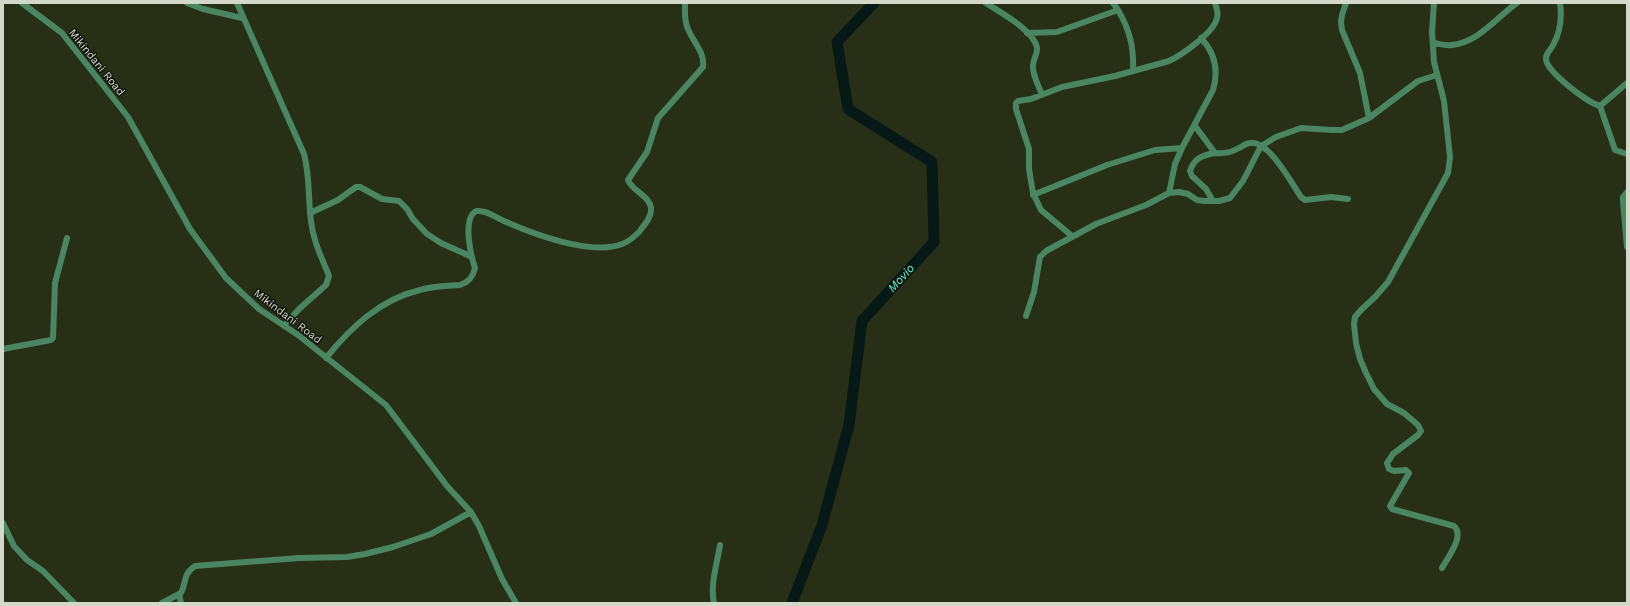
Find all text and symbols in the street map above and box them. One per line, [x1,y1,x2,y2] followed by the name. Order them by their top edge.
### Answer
[66,26,127,98] street label: Mikindani Road
[885,261,917,295] water label: Movio
[251,287,324,346] street label: Mikindani Road

